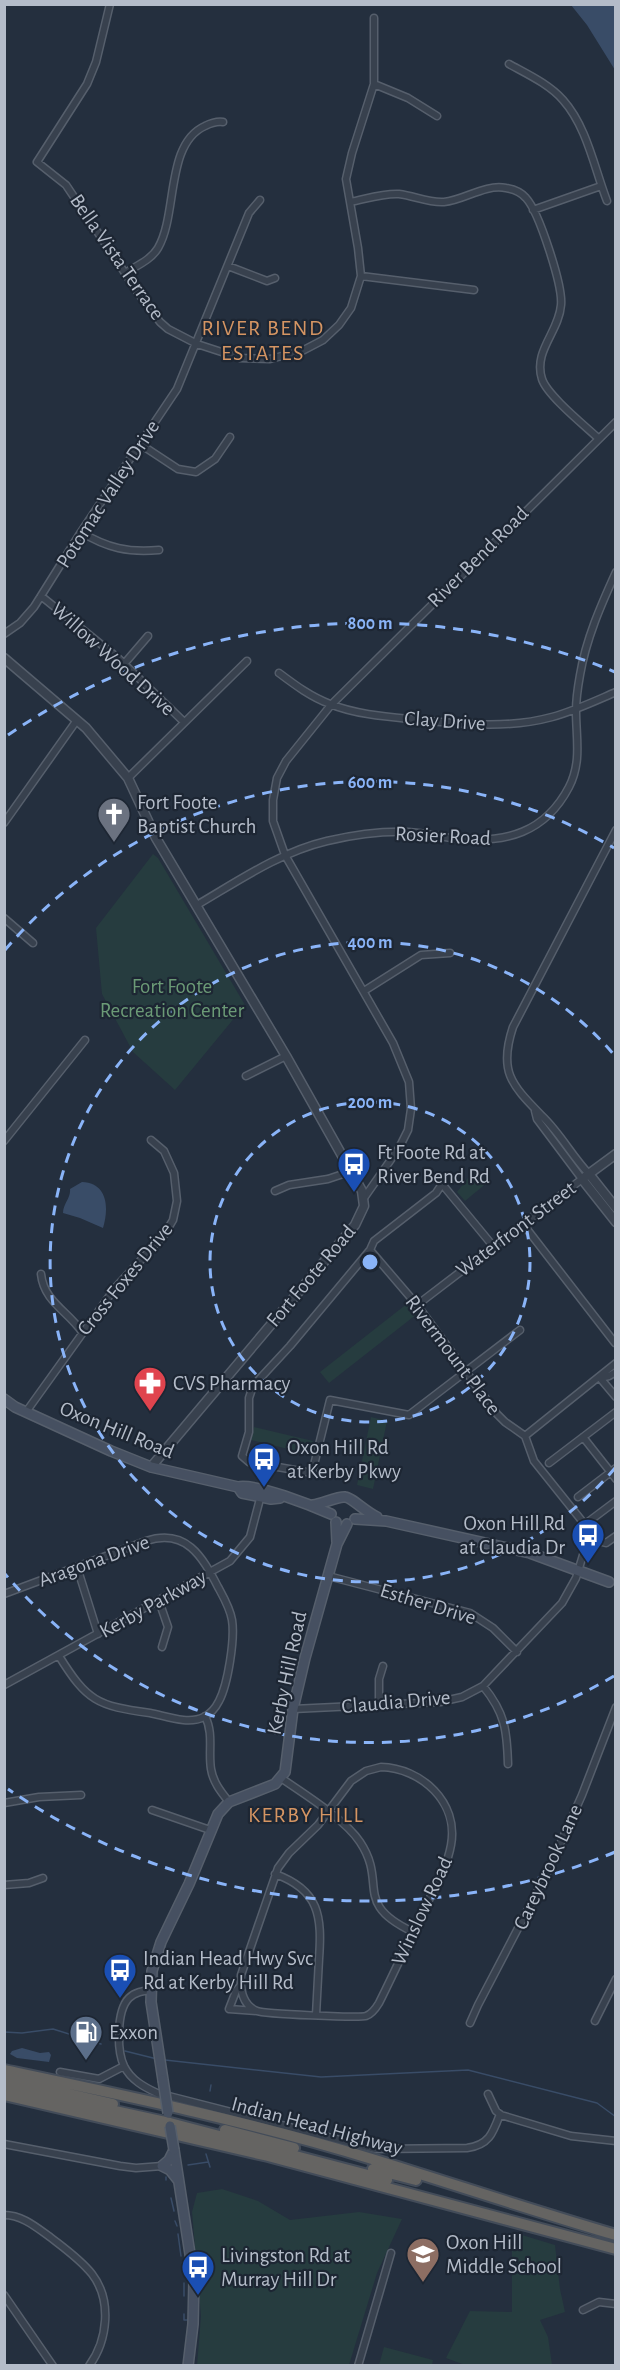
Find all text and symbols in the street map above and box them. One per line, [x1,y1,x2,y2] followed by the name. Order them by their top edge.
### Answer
[66,190,168,324] street label: Bella Vista Terrace
[201,317,325,364] district label: RIVER BEND ESTATES
[52,416,164,572] street label: Potomac Valley Drive
[424,502,533,611] street label: River Bend Road
[47,598,179,720] street label: Willow Wood Drive
[348,615,392,633] text: 800 m
[404,708,486,734] street label: Clay Drive
[348,774,392,792] text: 600 m
[137,792,257,837] place label: Fort Foote Baptist Church
[96,796,132,843] church icon: Fort Foote Baptist Church
[395,823,491,849] street label: Rosier Road
[347,934,393,952] text: 400 m
[100,976,245,1021] park label: Fort Foote Recreation Center
[348,1094,392,1112] text: 200 m
[377,1142,490,1187] place label: Ft Foote Rd at River Bend Rd
[336,1146,372,1193] bus stop icon: Ft Foote Rd at River Bend Rd
[452,1177,580,1281] street label: Waterfront Street
[73,1219,177,1339] street label: Cross Foxes Drive
[263,1221,360,1331] street label: Fort Foote Road
[360,1252,380,1272] centre of rings
[401,1291,505,1419] street label: Rivermount Place
[132,1365,168,1412] pharmacy icon: CVS Pharmacy
[173,1373,291,1394] place label: CVS Pharmacy
[57,1397,177,1463] street label: Oxon Hill Road
[287,1437,401,1482] place label: Oxon Hill Rd at Kerby Pkwy
[246,1441,282,1488] bus stop icon: Oxon Hill Rd at Kerby Pkwy
[459,1513,565,1558] place label: Oxon Hill Rd at Claudia Dr
[570,1517,606,1564] bus stop icon: Oxon Hill Rd at Claudia Dr
[36,1531,152,1591] street label: Aragona Drive
[96,1566,210,1642] street label: Kerby Parkway
[378,1579,478,1629] street label: Esther Drive
[264,1609,310,1737] street label: Kerby Hill Road
[341,1687,451,1717] street label: Claudia Drive
[510,1801,586,1933] street label: Careybrook Lane
[248,1804,364,1826] district label: KERBY HILL
[388,1853,456,1968] street label: Winslow Road
[143,1948,313,1993] place label: Indian Head Hwy Svc Rd at Kerby Hill Rd
[102,1952,138,1999] bus stop icon: Indian Head Hwy Svc Rd at Kerby Hill Rd
[68,2014,104,2061] fuel station icon: Exxon
[109,2022,158,2043] place label: Exxon
[229,2093,405,2159] street label: Indian Head Highway
[446,2232,562,2277] place label: Oxon Hill Middle School
[405,2236,441,2283] school or university icon: Oxon Hill Middle School
[221,2245,350,2290] place label: Livingston Rd at Murray Hill Dr
[180,2249,216,2296] bus stop icon: Livingston Rd at Murray Hill Dr

